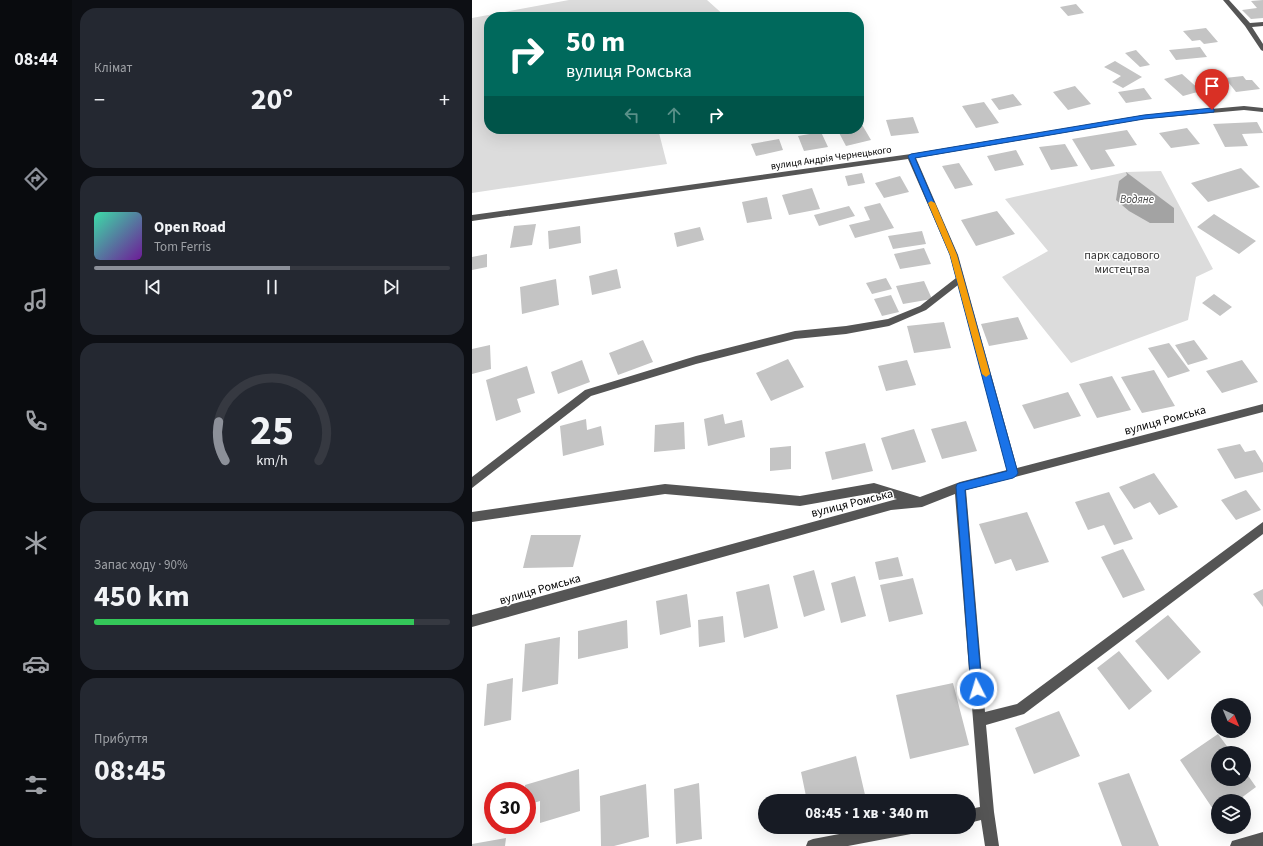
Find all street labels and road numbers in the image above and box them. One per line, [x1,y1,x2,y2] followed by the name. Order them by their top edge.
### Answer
[770,143,892,173] street label: вулиця Андрія Чернецького
[1122,401,1208,440] street label: вулиця Ромська
[809,485,895,522] street label: вулиця Ромська
[497,570,583,609] street label: вулиця Ромська

